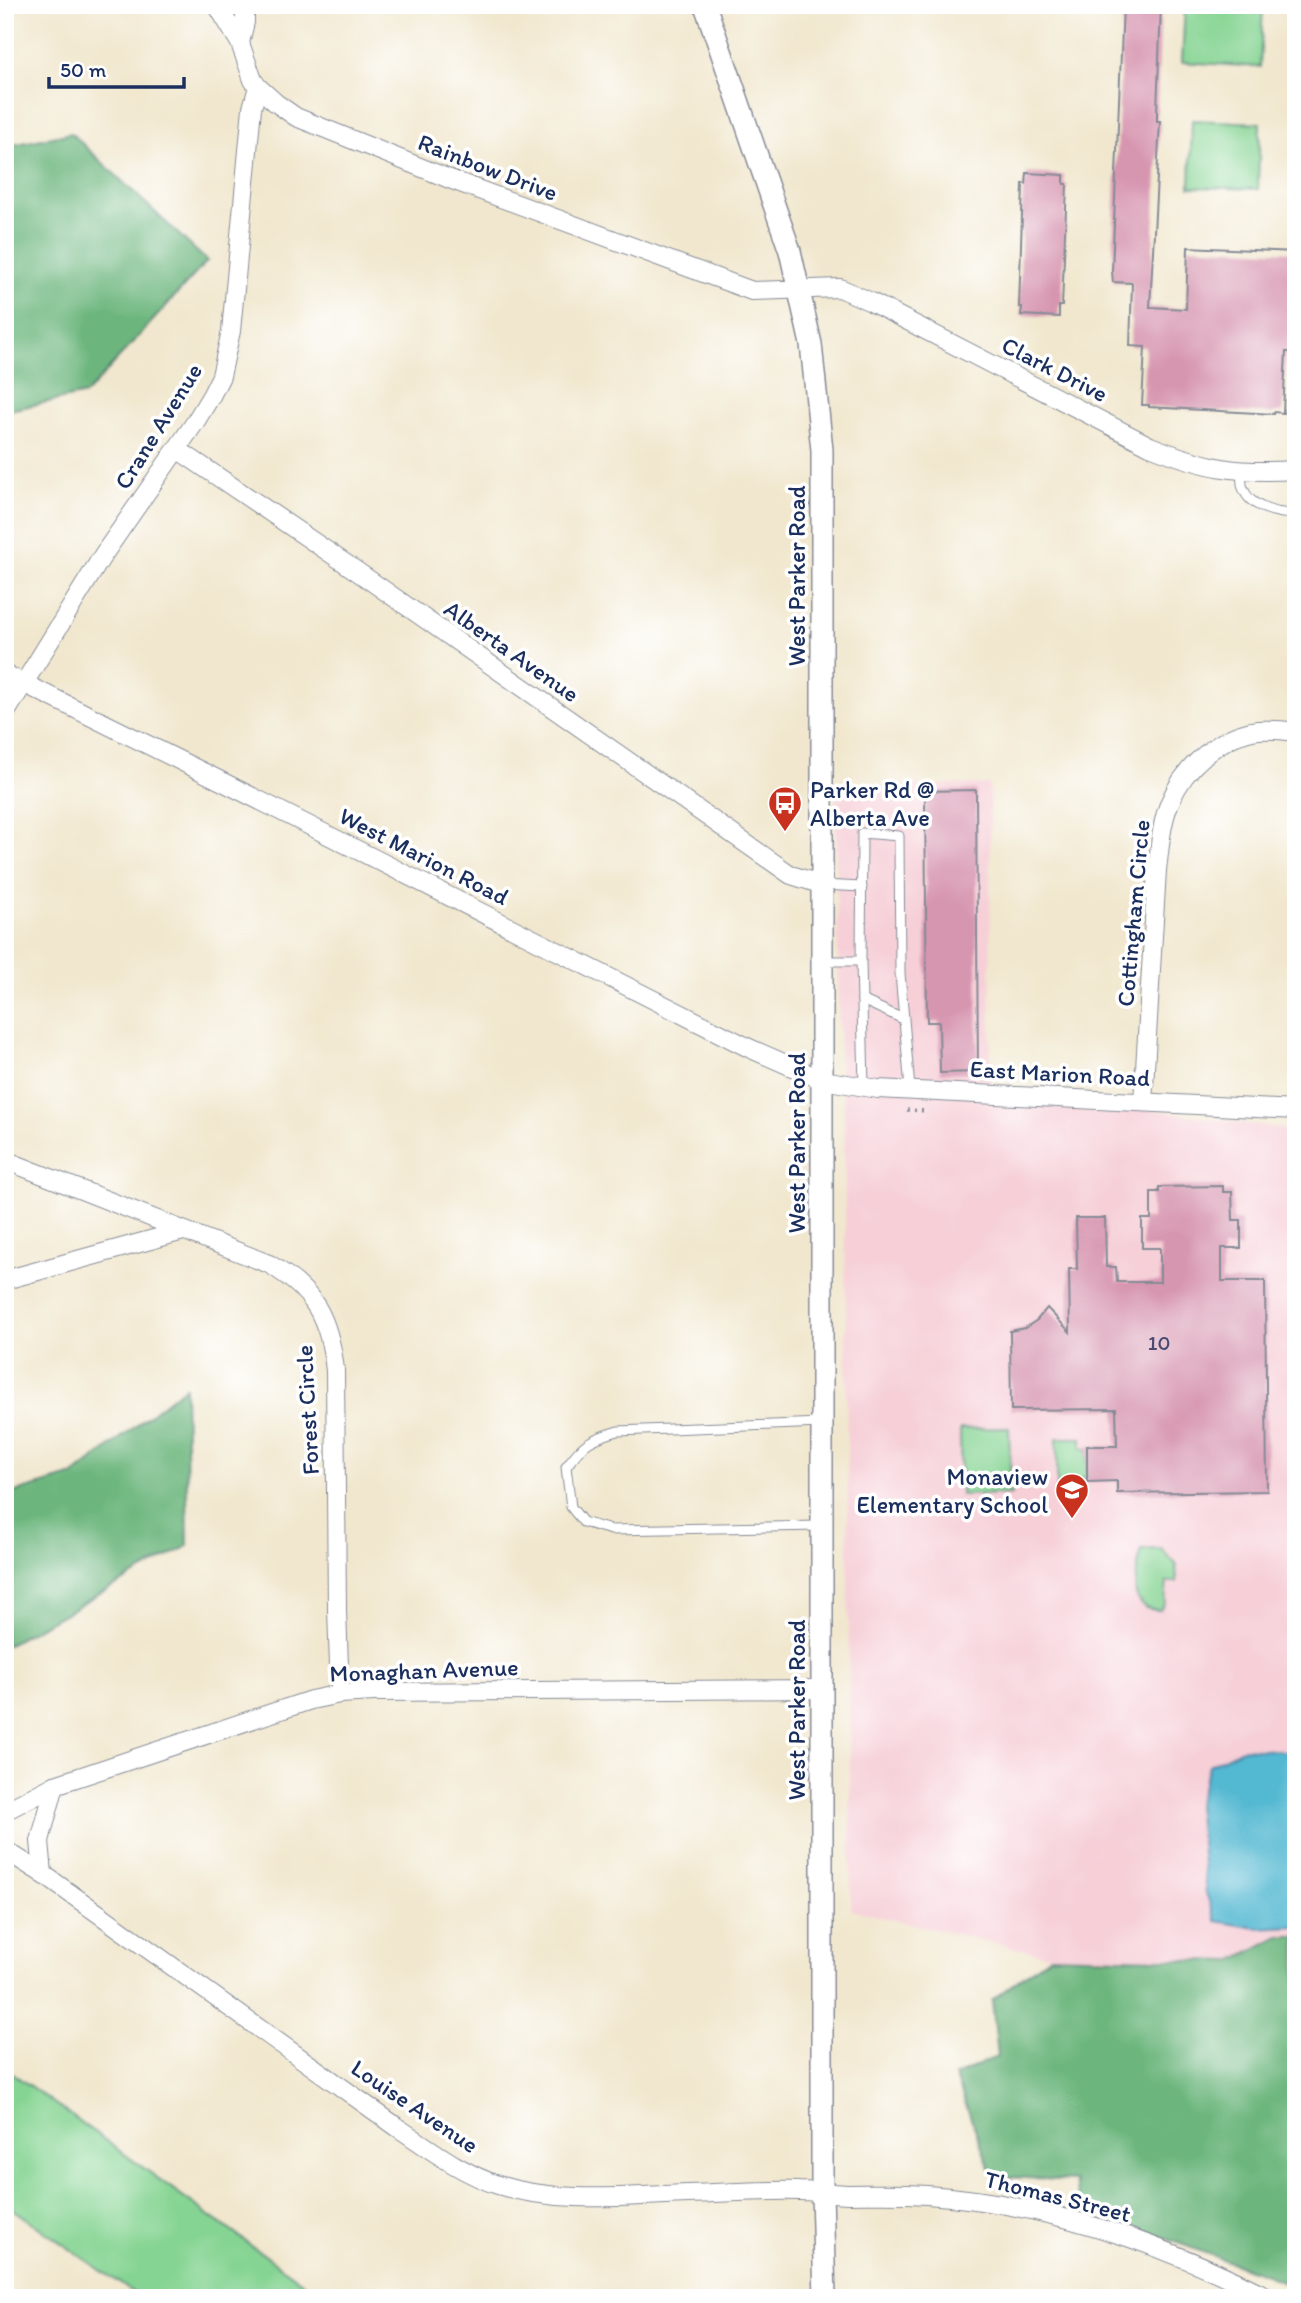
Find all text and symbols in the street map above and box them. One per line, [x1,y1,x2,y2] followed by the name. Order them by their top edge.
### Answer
[49,46,184,90] scale bar
[60,57,107,82] text: 50 m
[414,127,562,207] street label: Rainbow Drive
[997,330,1113,408] street label: Clark Drive
[108,358,208,494] street label: Crane Avenue
[782,485,811,667] street label: West Parker Road
[439,594,585,708] street label: Alberta Avenue
[810,775,935,832] place label: Parker Rd @ Alberta Ave
[766,784,804,833] bus stop icon: Parker Rd @ Alberta Ave
[334,801,514,911] street label: West Marion Road
[1110,818,1156,1008] street label: Cottingham Circle
[782,1052,811,1234] street label: West Parker Road
[969,1054,1151,1092] street label: East Marion Road
[1148,1330,1170,1355] house number: 10
[289,1344,325,1476] street label: Forest Circle
[857,1462,1048,1519] place label: Monaview Elementary School
[1053,1471,1091,1520] school or university icon: Monaview Elementary School
[782,1619,811,1801] street label: West Parker Road
[329,1652,519,1688] street label: Monaghan Avenue
[346,2053,484,2159] street label: Louise Avenue
[982,2164,1134,2228] street label: Thomas Street

